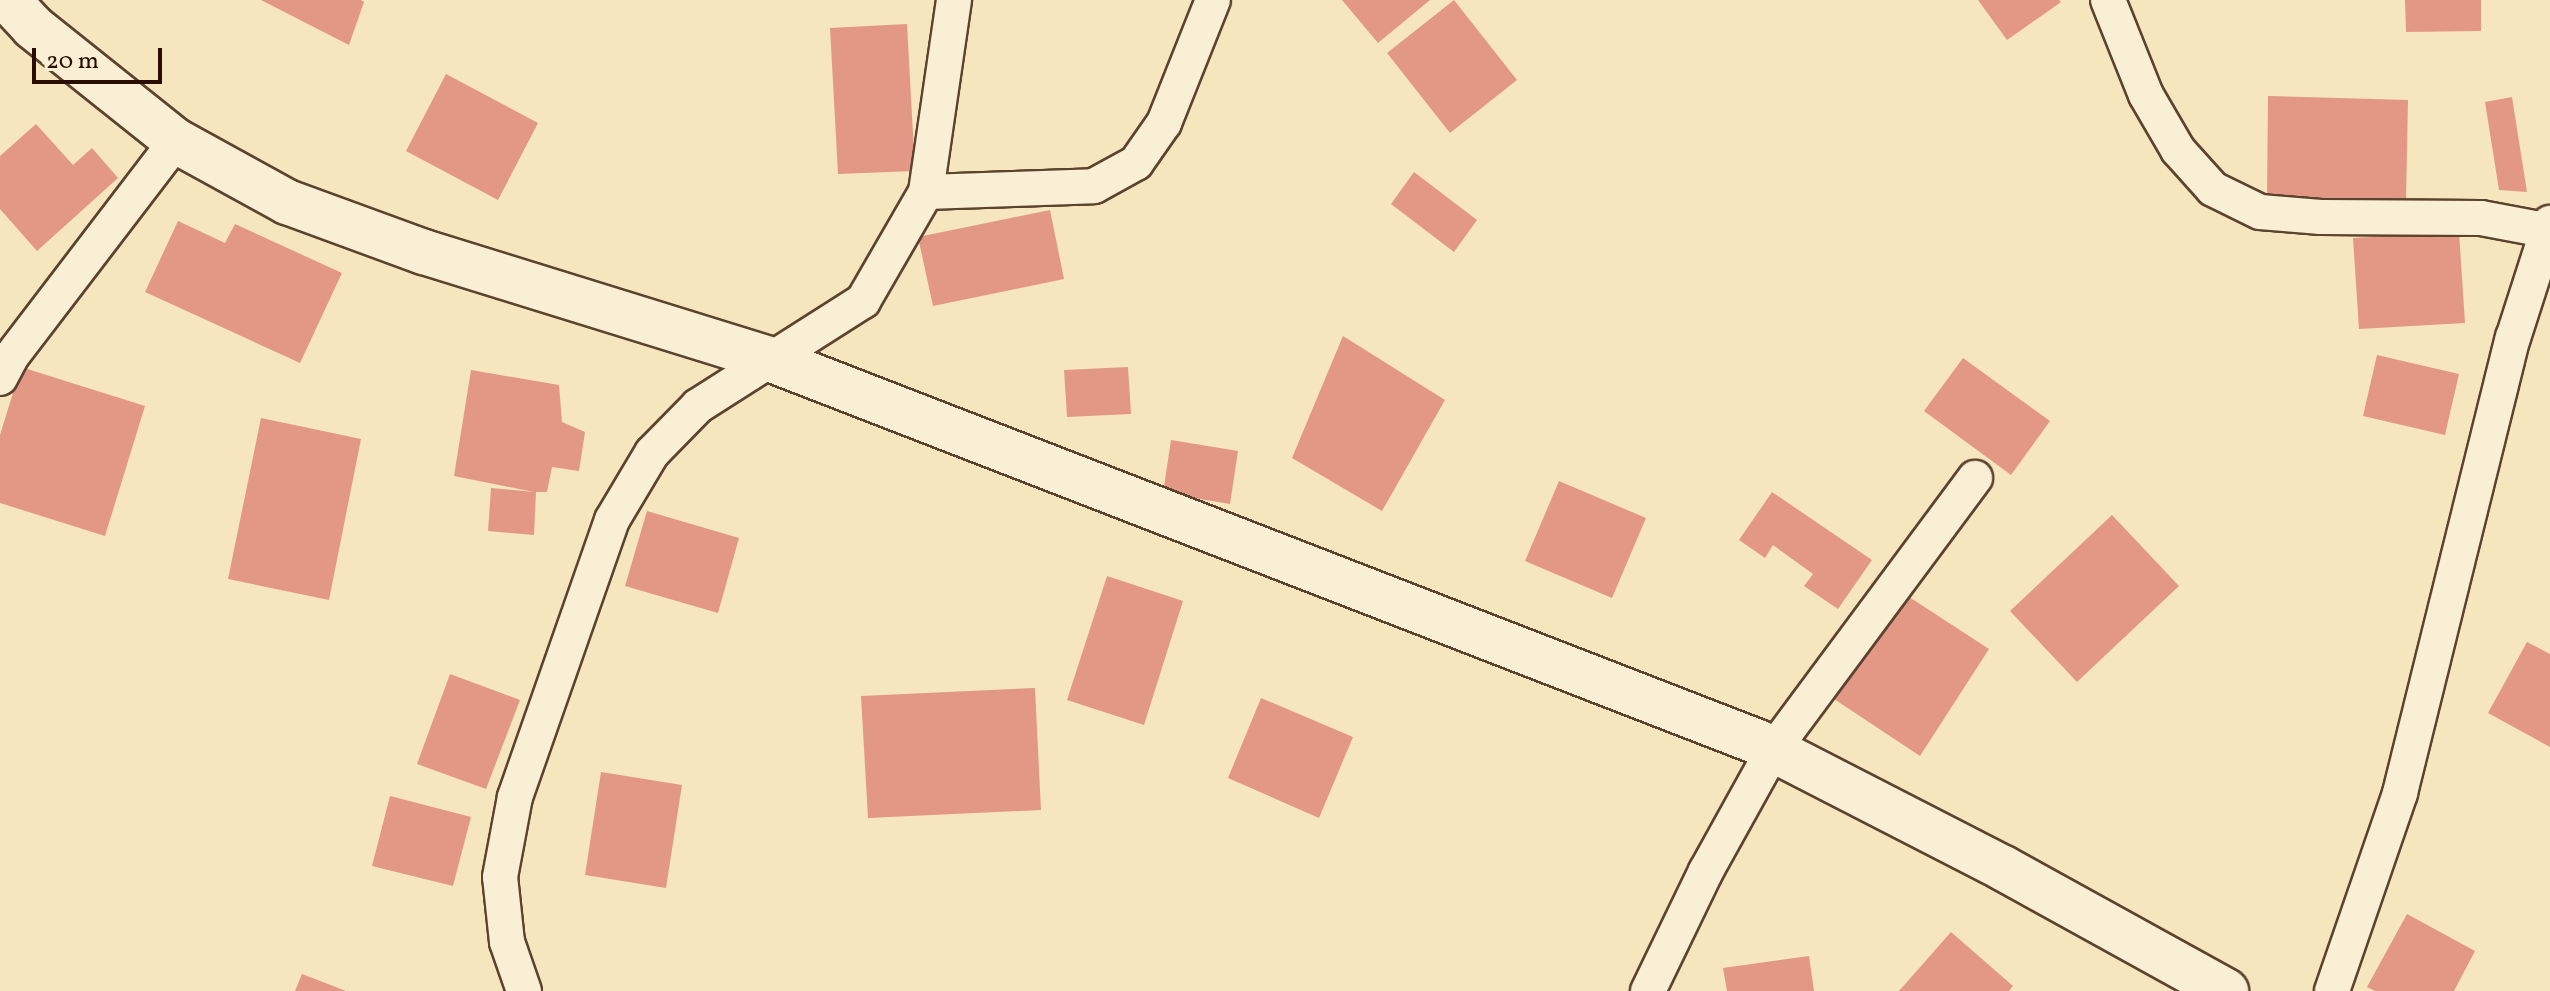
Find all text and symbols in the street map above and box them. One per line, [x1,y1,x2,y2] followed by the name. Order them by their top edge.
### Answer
[36,32,166,82] scale bar
[46,45,99,79] text: 20 m

